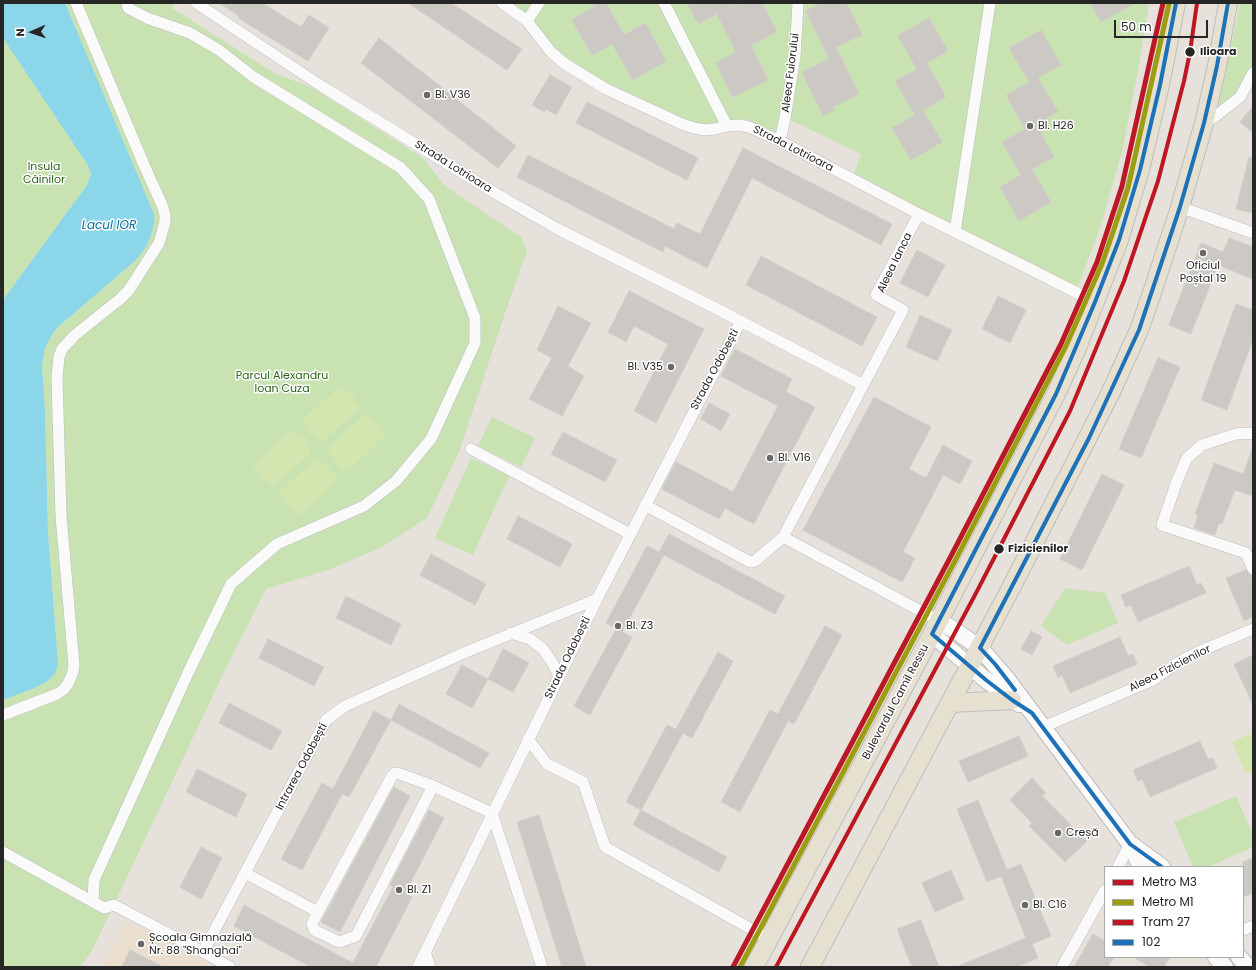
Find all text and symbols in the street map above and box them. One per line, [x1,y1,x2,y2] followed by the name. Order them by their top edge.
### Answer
[12,12,52,52] north arrow
[1116,12,1210,38] scale bar
[1121,18,1152,35] text: 50 m
[12,28,28,37] text: N
[780,32,802,114] street label: Aleea Fuiorului
[1183,45,1197,59] marker: Ilioara
[1200,45,1236,59] place label: Ilioara
[435,88,471,102] place label: Bl. V36
[422,90,432,100] marker: Bl. V36
[1038,119,1074,133] place label: Bl. H26
[1025,121,1035,131] marker: Bl. H26
[751,123,835,175] street label: Strada Lotrioara
[412,138,494,196] street label: Strada Lotrioara
[23,160,65,186] park label: Insula Câinilor
[82,219,136,233] water label: Lacul IOR
[875,231,915,295] street label: Aleea Ianca
[1198,248,1208,258] marker: Oficiul Poștal 19
[1180,259,1226,285] place label: Oficiul Poștal 19
[688,327,742,413] street label: Strada Odobești
[627,360,663,374] place label: Bl. V35
[666,362,676,372] marker: Bl. V35
[236,369,328,395] park label: Parcul Alexandru Ioan Cuza
[778,451,811,465] place label: Bl. V16
[765,453,775,463] marker: Bl. V16
[992,542,1006,556] marker: Fizicienilor
[1008,542,1068,556] place label: Fizicienilor
[542,615,594,701] street label: Strada Odobești
[626,619,653,633] place label: Bl. Z3
[613,621,623,631] marker: Bl. Z3
[860,642,932,762] street label: Bulevardul Camil Ressu
[1127,643,1213,695] street label: Aleea Fizicienilor
[274,721,330,813] street label: Intrarea Odobești
[1066,826,1099,840] place label: Creșă
[1053,828,1063,838] marker: Creșă
[1104,866,1244,958] legend
[1142,873,1197,890] text: Metro M3
[407,883,431,897] place label: Bl. Z1
[394,885,404,895] marker: Bl. Z1
[1142,893,1194,910] text: Metro M1
[1033,898,1067,912] place label: Bl. C16
[1020,900,1030,910] marker: Bl. C16
[1142,913,1190,930] text: Tram 27
[149,931,252,957] place label: Școala Gimnazială Nr. 88 "Shanghai"
[1142,933,1160,950] text: 102
[136,939,146,949] marker: Școala Gimnazială Nr. 88 "Shanghai"

